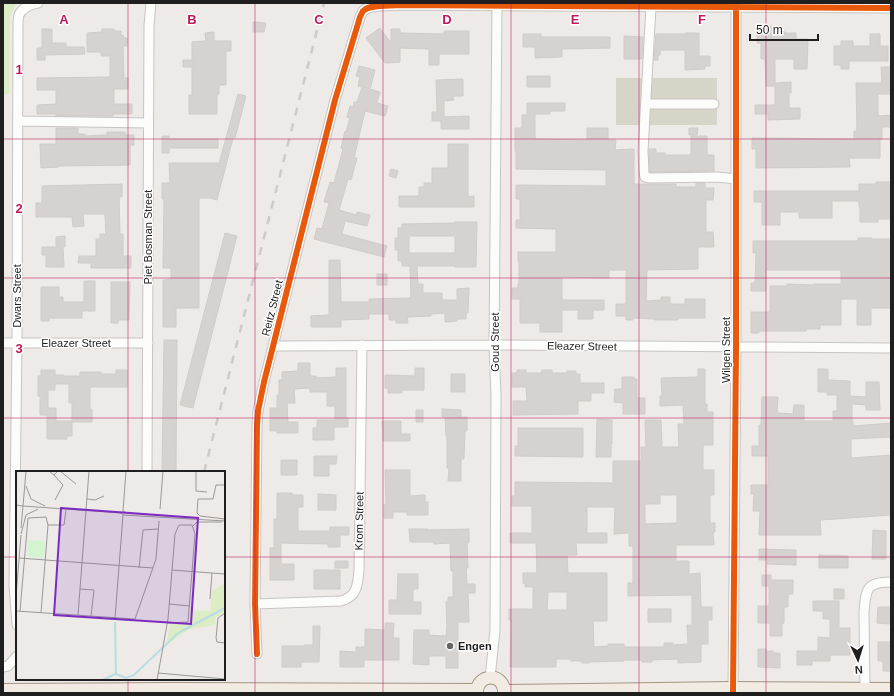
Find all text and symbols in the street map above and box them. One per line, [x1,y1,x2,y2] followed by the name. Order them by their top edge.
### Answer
[59,12,69,27] text: A
[187,12,197,27] text: B
[314,12,324,27] text: C
[442,12,452,27] text: D
[571,12,580,27] text: E
[698,12,706,27] text: F
[750,16,818,42] scale bar
[756,23,783,37] text: 50 m
[15,62,23,77] text: 1
[142,190,154,284] street label: Piet Bosman Street
[15,201,23,216] text: 2
[11,264,23,328] street label: Dwars Street
[259,279,285,337] street label: Reitz Street
[489,312,501,372] street label: Goud Street
[720,317,732,383] street label: Wilgen Street
[41,337,111,349] street label: Eleazer Street
[547,339,617,353] street label: Eleazer Street
[15,341,23,356] text: 3
[16,471,225,680] inset map
[352,492,366,550] street label: Krom Street
[458,640,492,652] place label: Engen
[838,640,878,680] north arrow
[445,641,455,651] marker: Engen
[854,664,863,676] text: N

